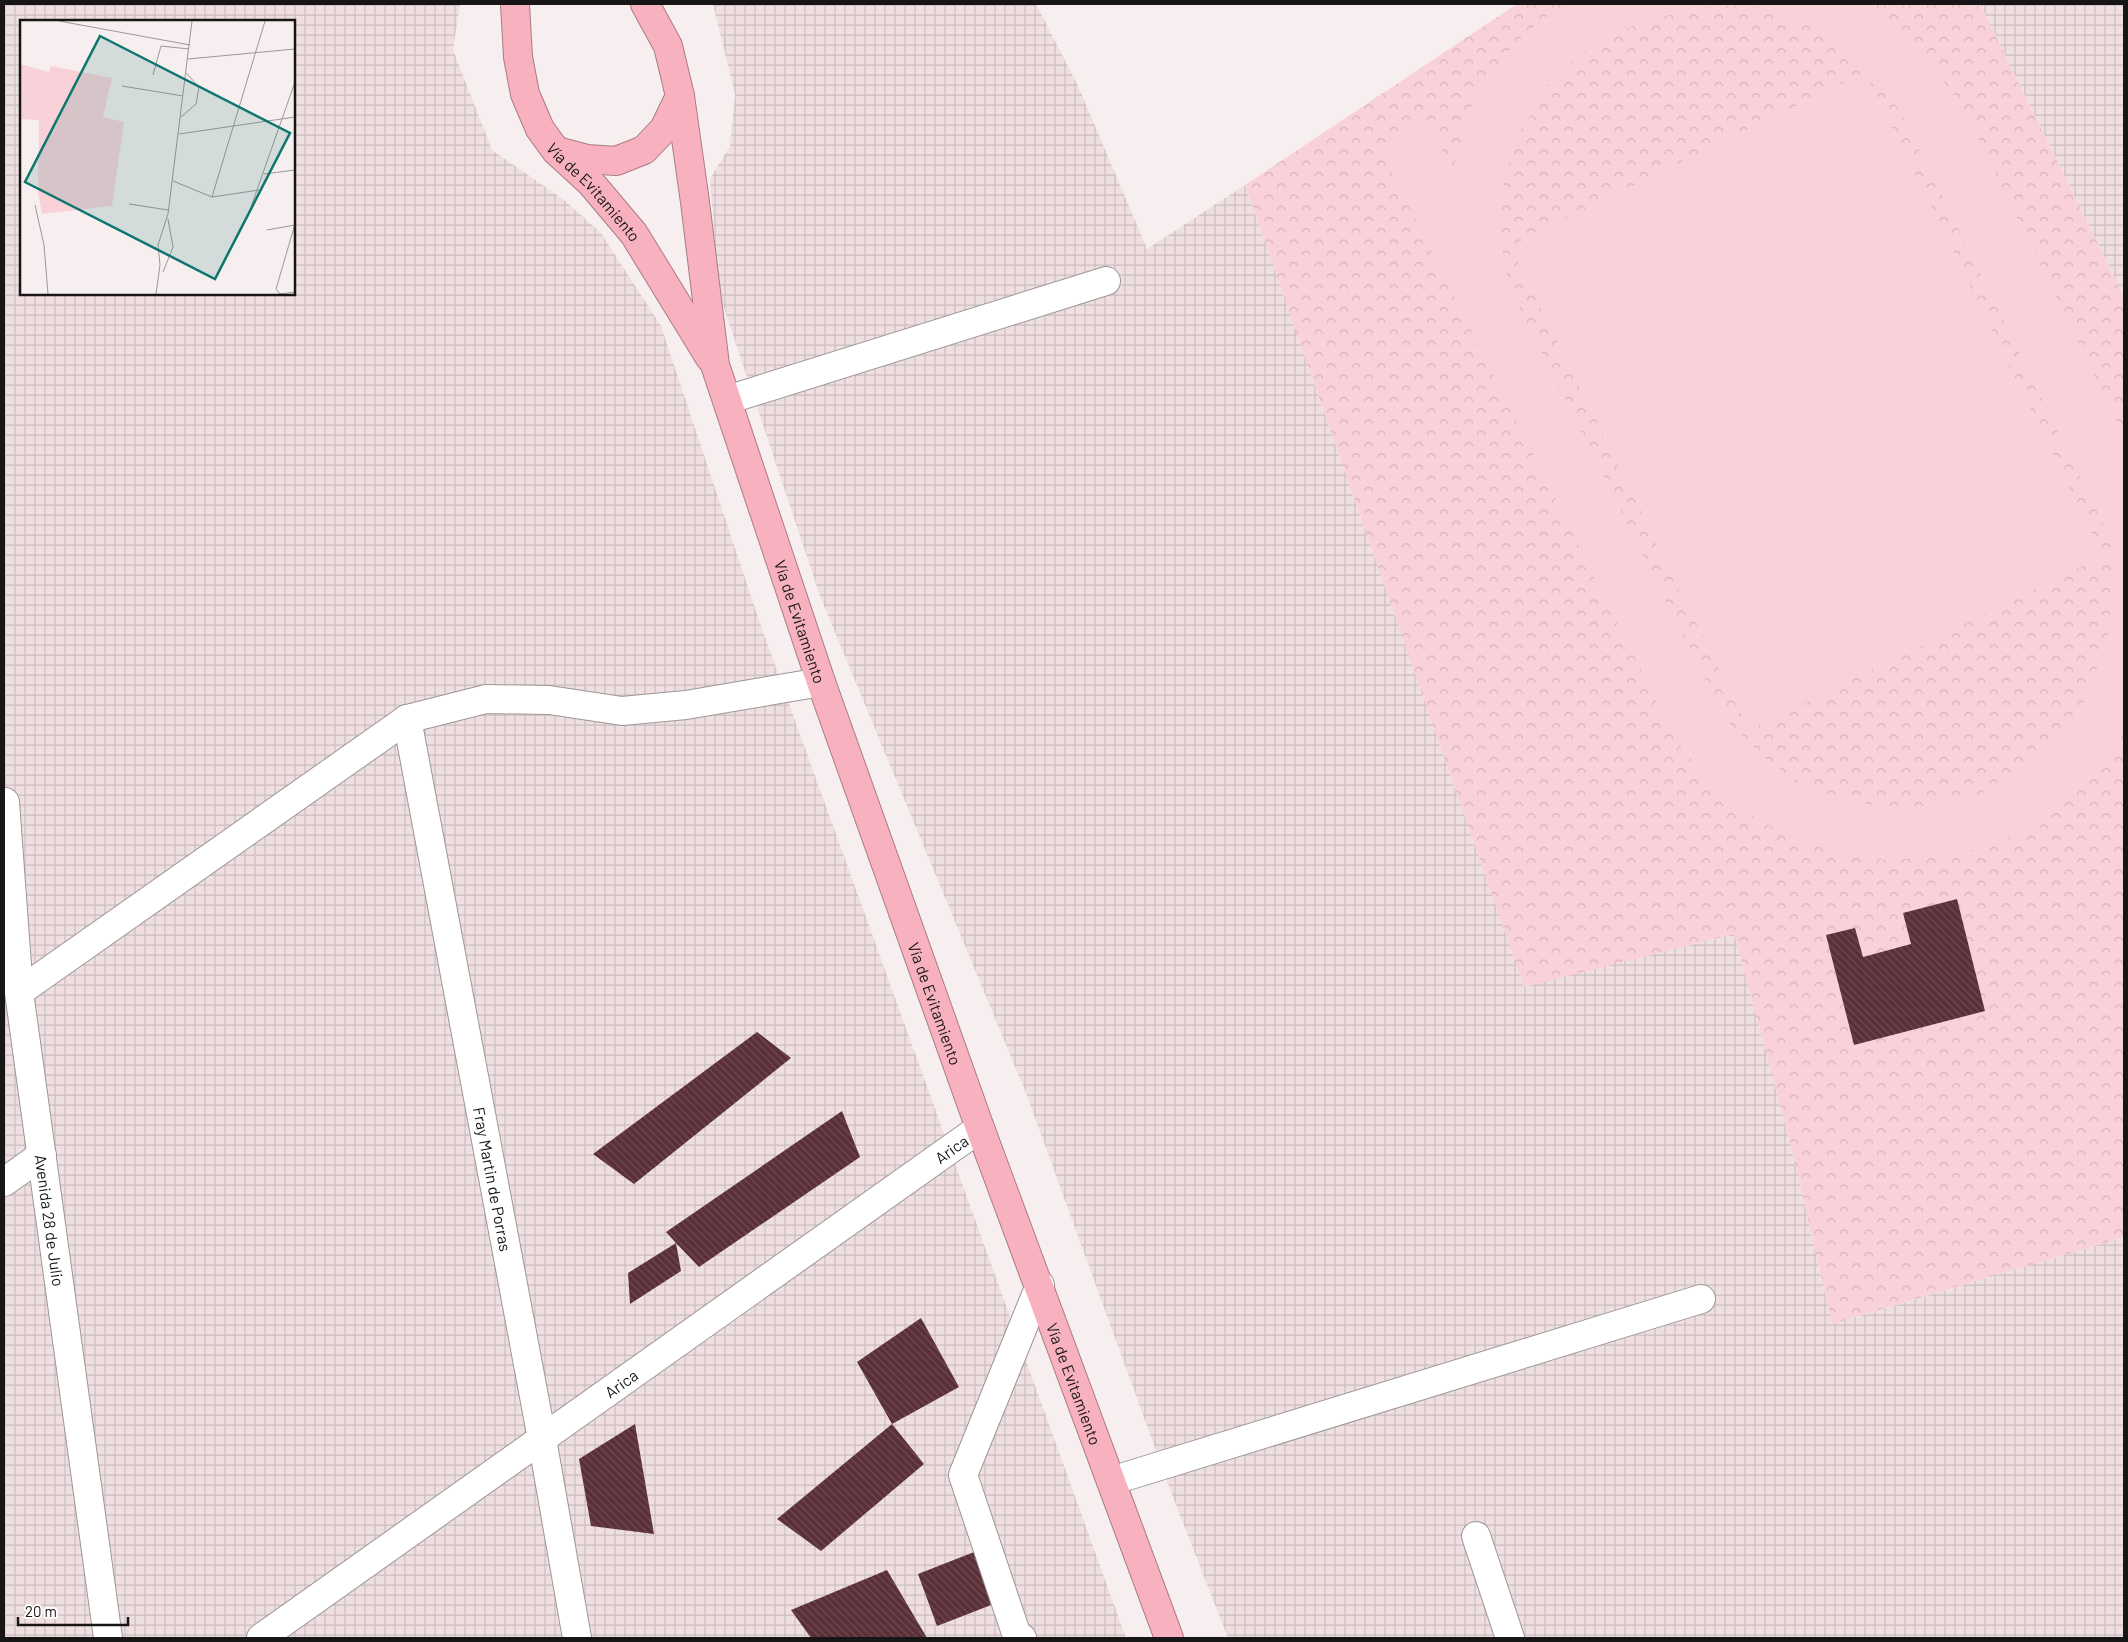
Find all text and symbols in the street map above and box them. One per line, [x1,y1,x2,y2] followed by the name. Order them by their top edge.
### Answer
[20,20,295,295] inset map
[543,139,645,244] street label: Vía de Evitamiento
[771,557,830,686] street label: Vía de Evitamiento
[905,939,966,1067] street label: Vía de Evitamiento
[470,1105,516,1253] street label: Fray Martin de Porras
[931,1130,971,1167] street label: Arica
[32,1153,69,1287] street label: Avenida 28 de Julio
[1043,1320,1106,1447] street label: Vía de Evitamiento
[600,1365,641,1401] street label: Arica
[18,1594,128,1626] scale bar
[25,1602,57,1620] text: 20 m

